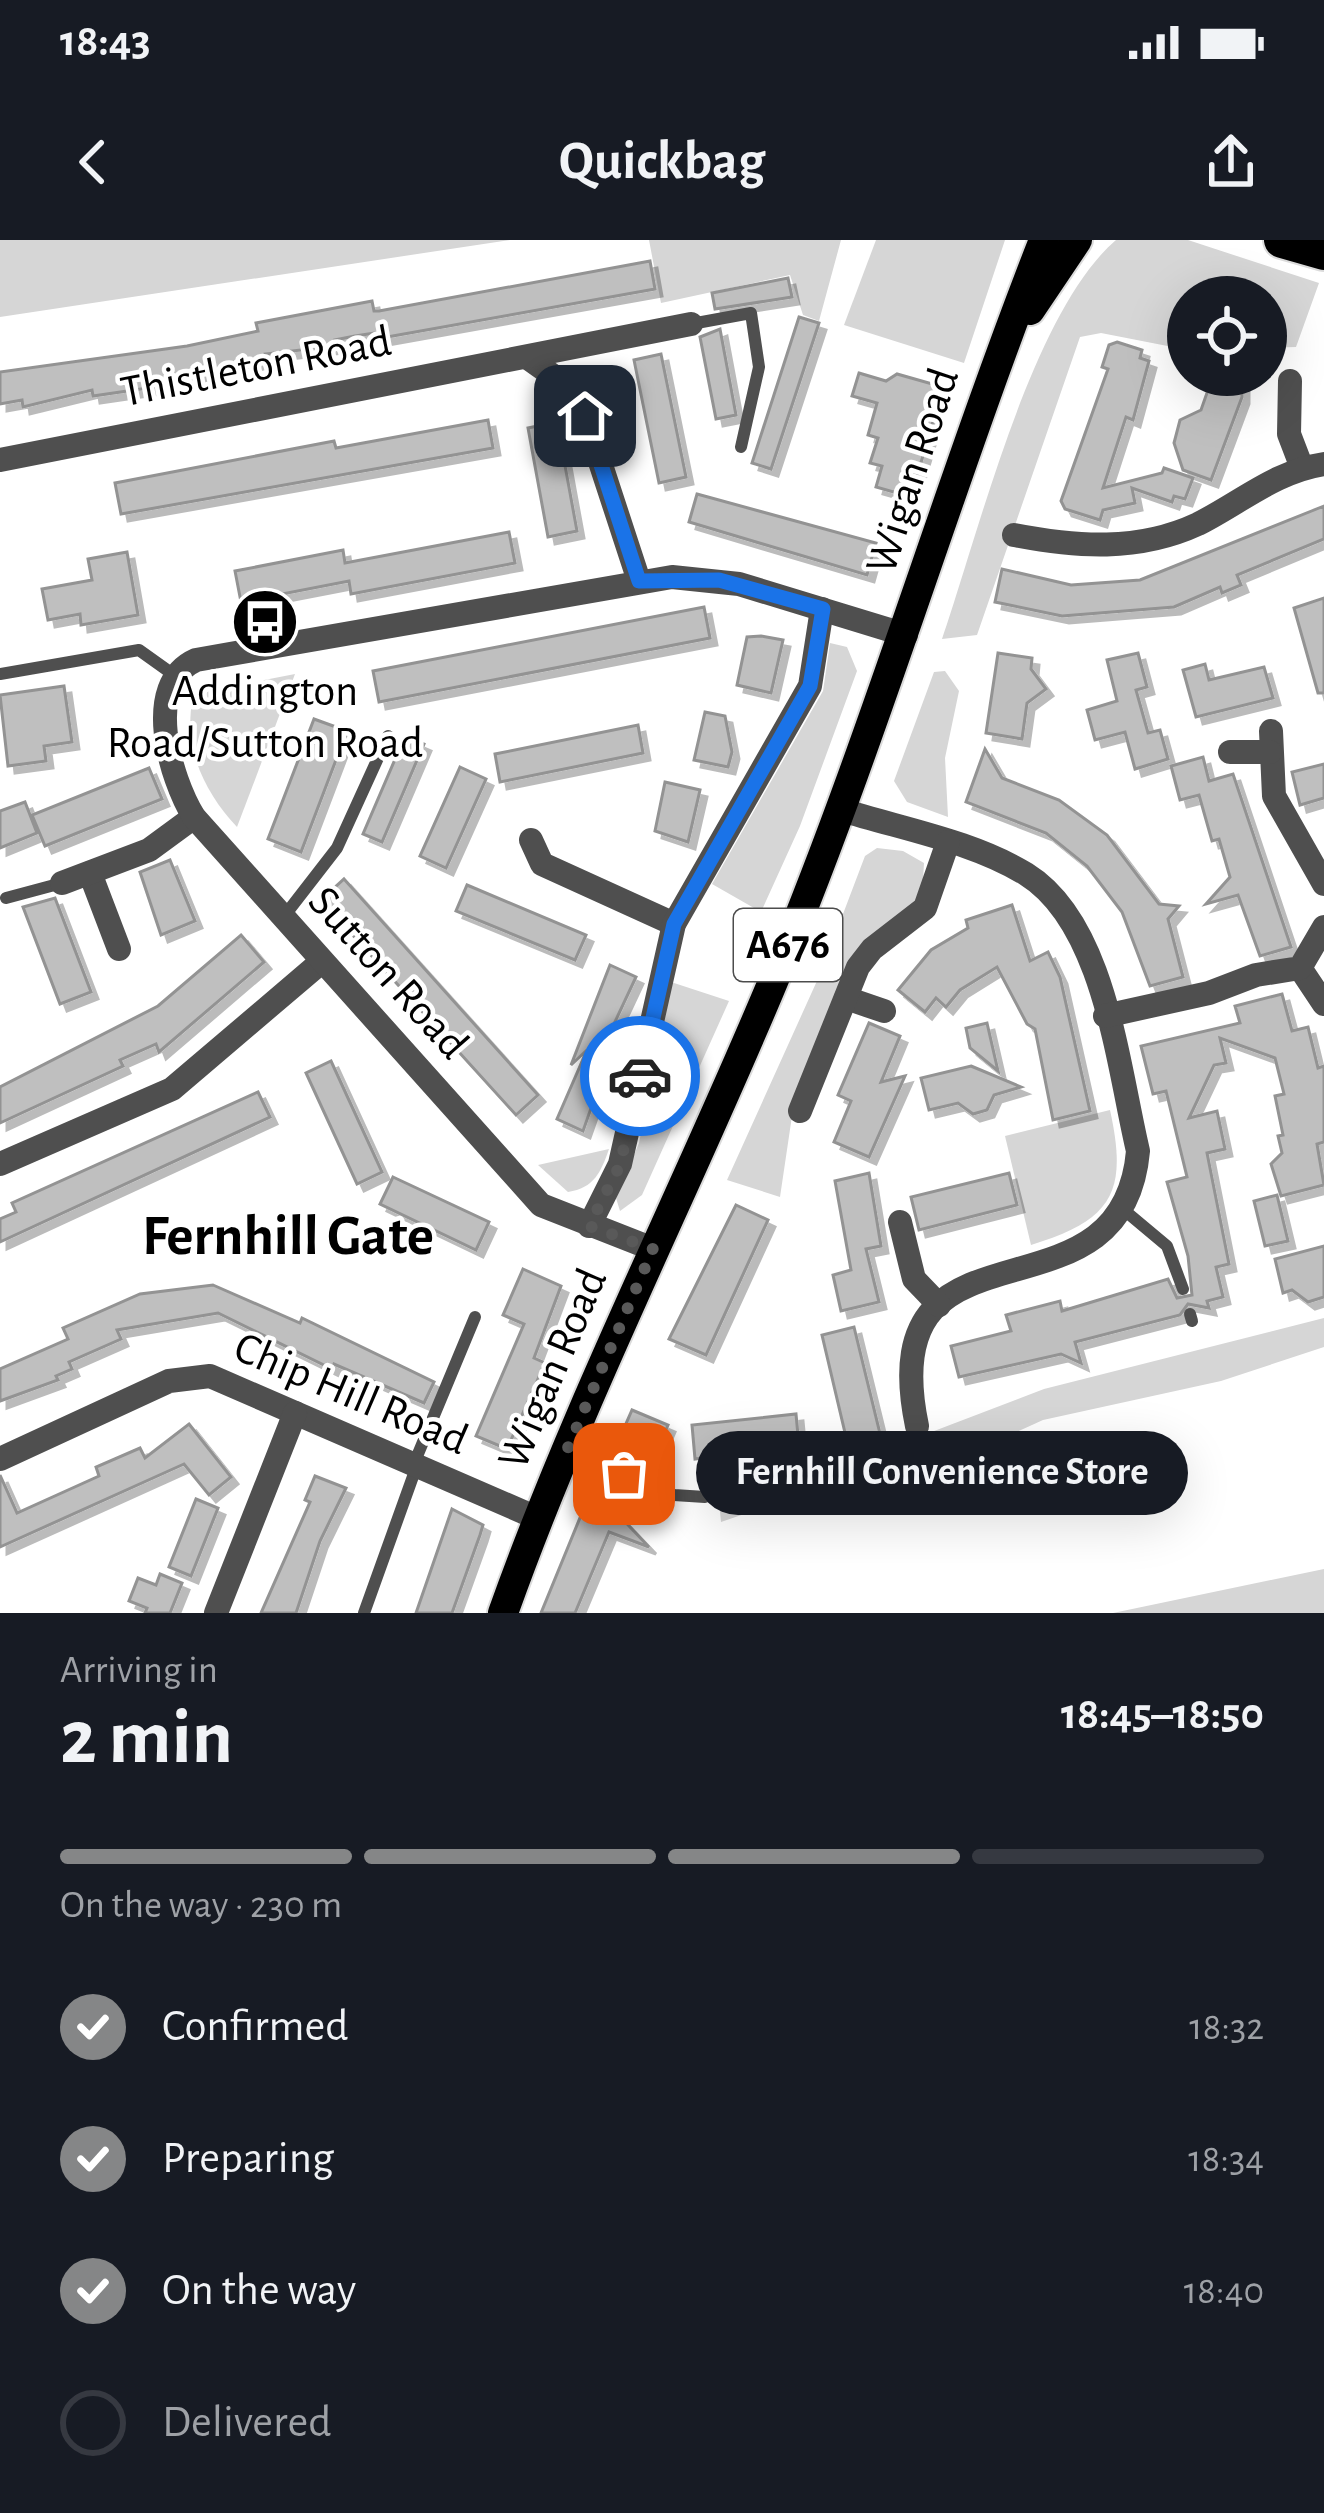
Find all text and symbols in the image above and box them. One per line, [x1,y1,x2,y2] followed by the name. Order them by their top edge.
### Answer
[60,19,151,64] text: 18:43
[60,129,126,195] icon: back
[1198,129,1264,195] icon: share
[559,135,765,189] text: Quickbag
[1167,276,1287,396] map controls
[1167,276,1287,396] button: locate
[117,319,395,415] street label: Thistleton Road
[859,363,967,579] street label: Wigan Road
[534,365,636,467] pin
[552,383,618,449] icon: home
[230,587,300,657] bus stop icon: Addington Road/Sutton Road
[107,669,423,766] place label: Addington Road/Sutton Road
[300,878,476,1068] street label: Sutton Road
[734,909,842,981] road number: A676
[580,1016,700,1136] courier
[607,1043,673,1109] icon: car
[142,1208,434,1265] district label: Fernhill Gate
[491,1262,615,1476] street label: Wigan Road
[228,1325,474,1463] street label: Chip Hill Road
[573,1423,675,1525] pin
[696,1432,1188,1516] callout: Fernhill Convenience Store
[591,1441,657,1507] icon: bag
[735,1453,1149,1492] text: Fernhill Convenience Store
[60,1651,218,1690] text: Arriving in
[1061,1692,1264,1737] text: 18:45–18:50
[60,1700,233,1778] text: 2 min
[60,1886,342,1925] text: On the way · 230 m
[60,1994,126,2060] icon: check
[162,2004,348,2049] text: Confirmed
[1189,2008,1264,2047] text: 18:32
[60,2126,126,2192] icon: check
[162,2136,334,2181] text: Preparing
[1188,2140,1264,2179] text: 18:34
[60,2258,126,2324] icon: check
[162,2268,356,2313] text: On the way
[1184,2272,1264,2311] text: 18:40
[162,2400,331,2445] text: Delivered

